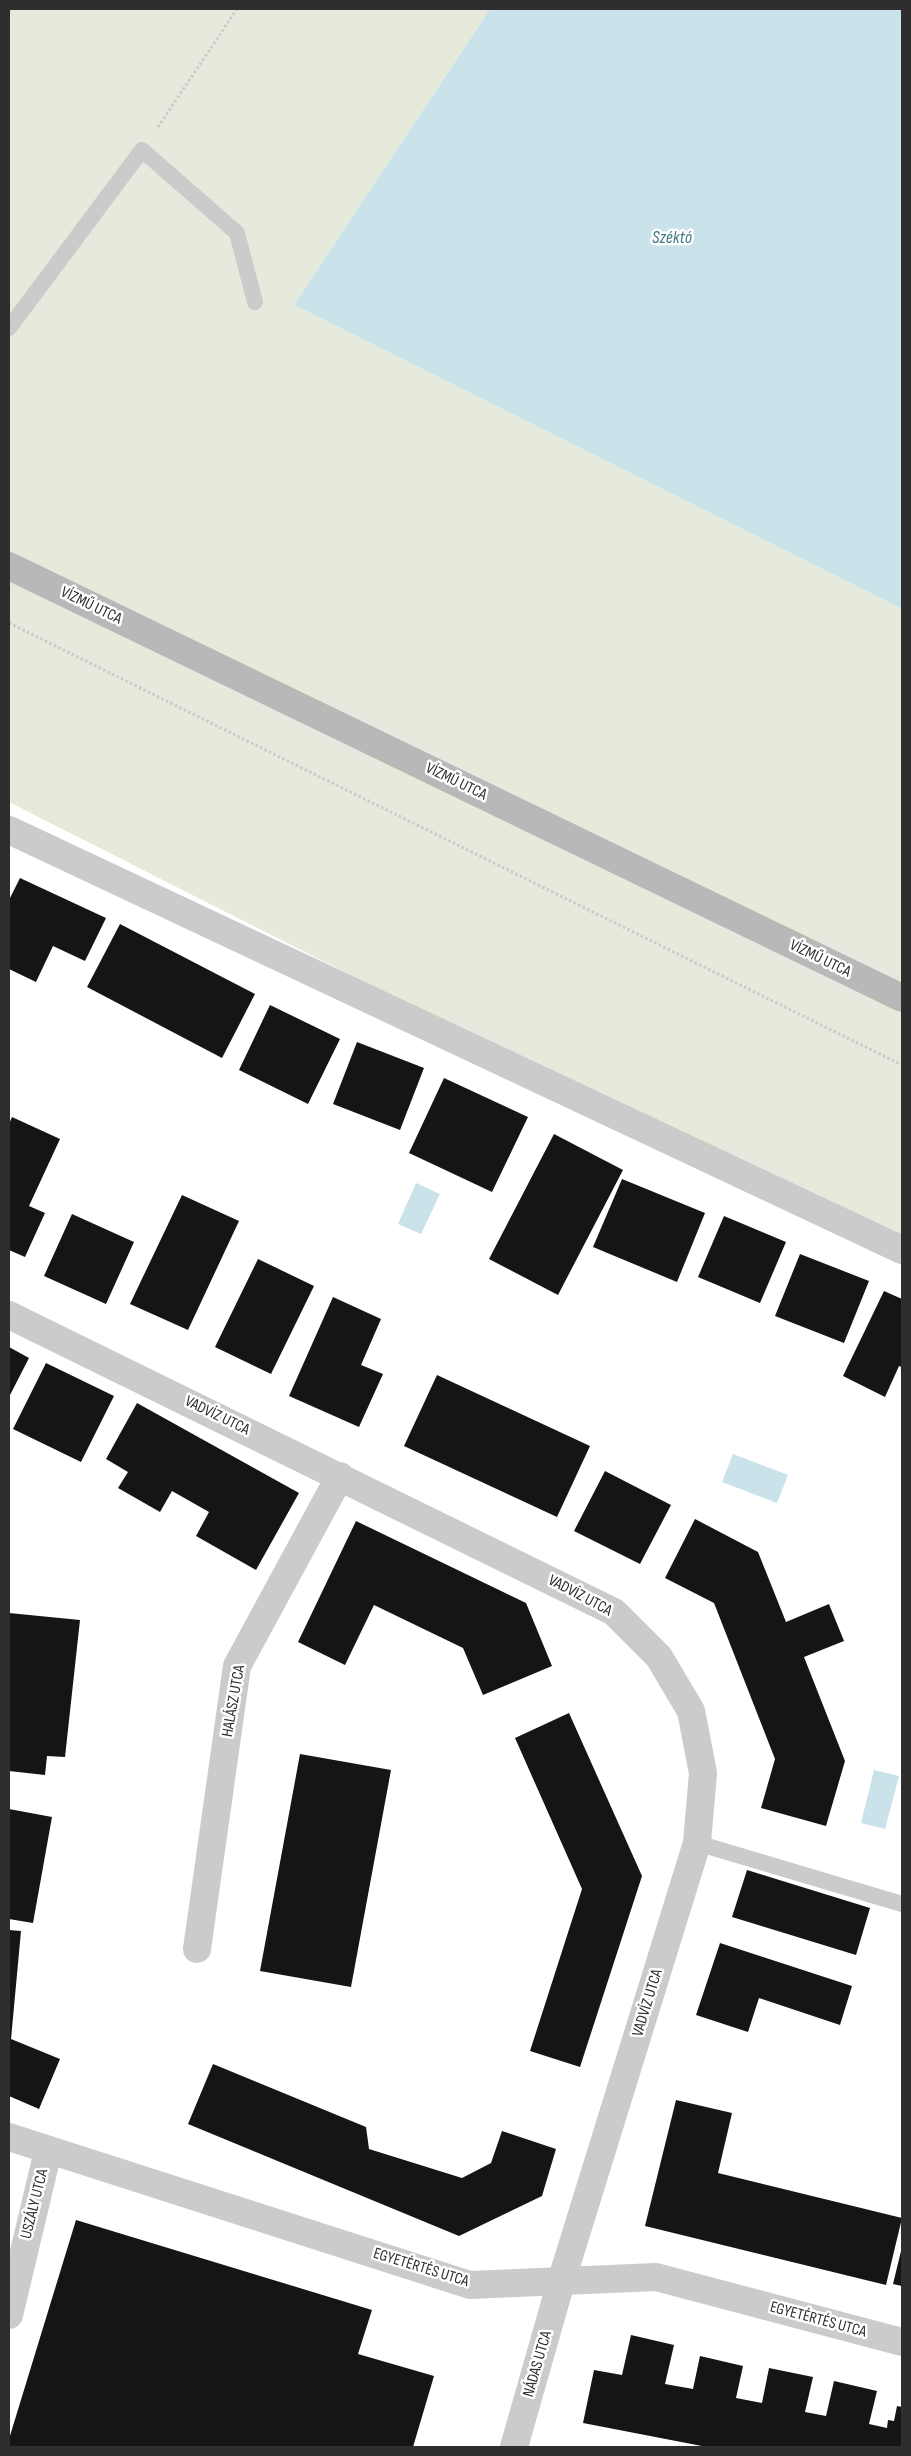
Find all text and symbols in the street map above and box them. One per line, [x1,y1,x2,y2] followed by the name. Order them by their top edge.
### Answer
[652,227,692,249] water label: Széktó
[57,583,125,629] street label: VÍZMŰ UTCA
[422,759,490,805] street label: VÍZMŰ UTCA
[786,936,854,982] street label: VÍZMŰ UTCA
[181,1392,253,1440] street label: VADVÍZ UTCA
[545,1571,615,1621] street label: VADVÍZ UTCA
[218,1664,250,1738] street label: HALÁSZ UTCA
[629,1967,667,2039] street label: VADVÍZ UTCA
[17,2167,53,2241] street label: USZÁLY UTCA
[371,2244,471,2292] street label: EGYETÉRTÉS UTCA
[768,2298,868,2342] street label: EGYETÉRTÉS UTCA
[519,2329,557,2399] street label: NÁDAS UTCA

